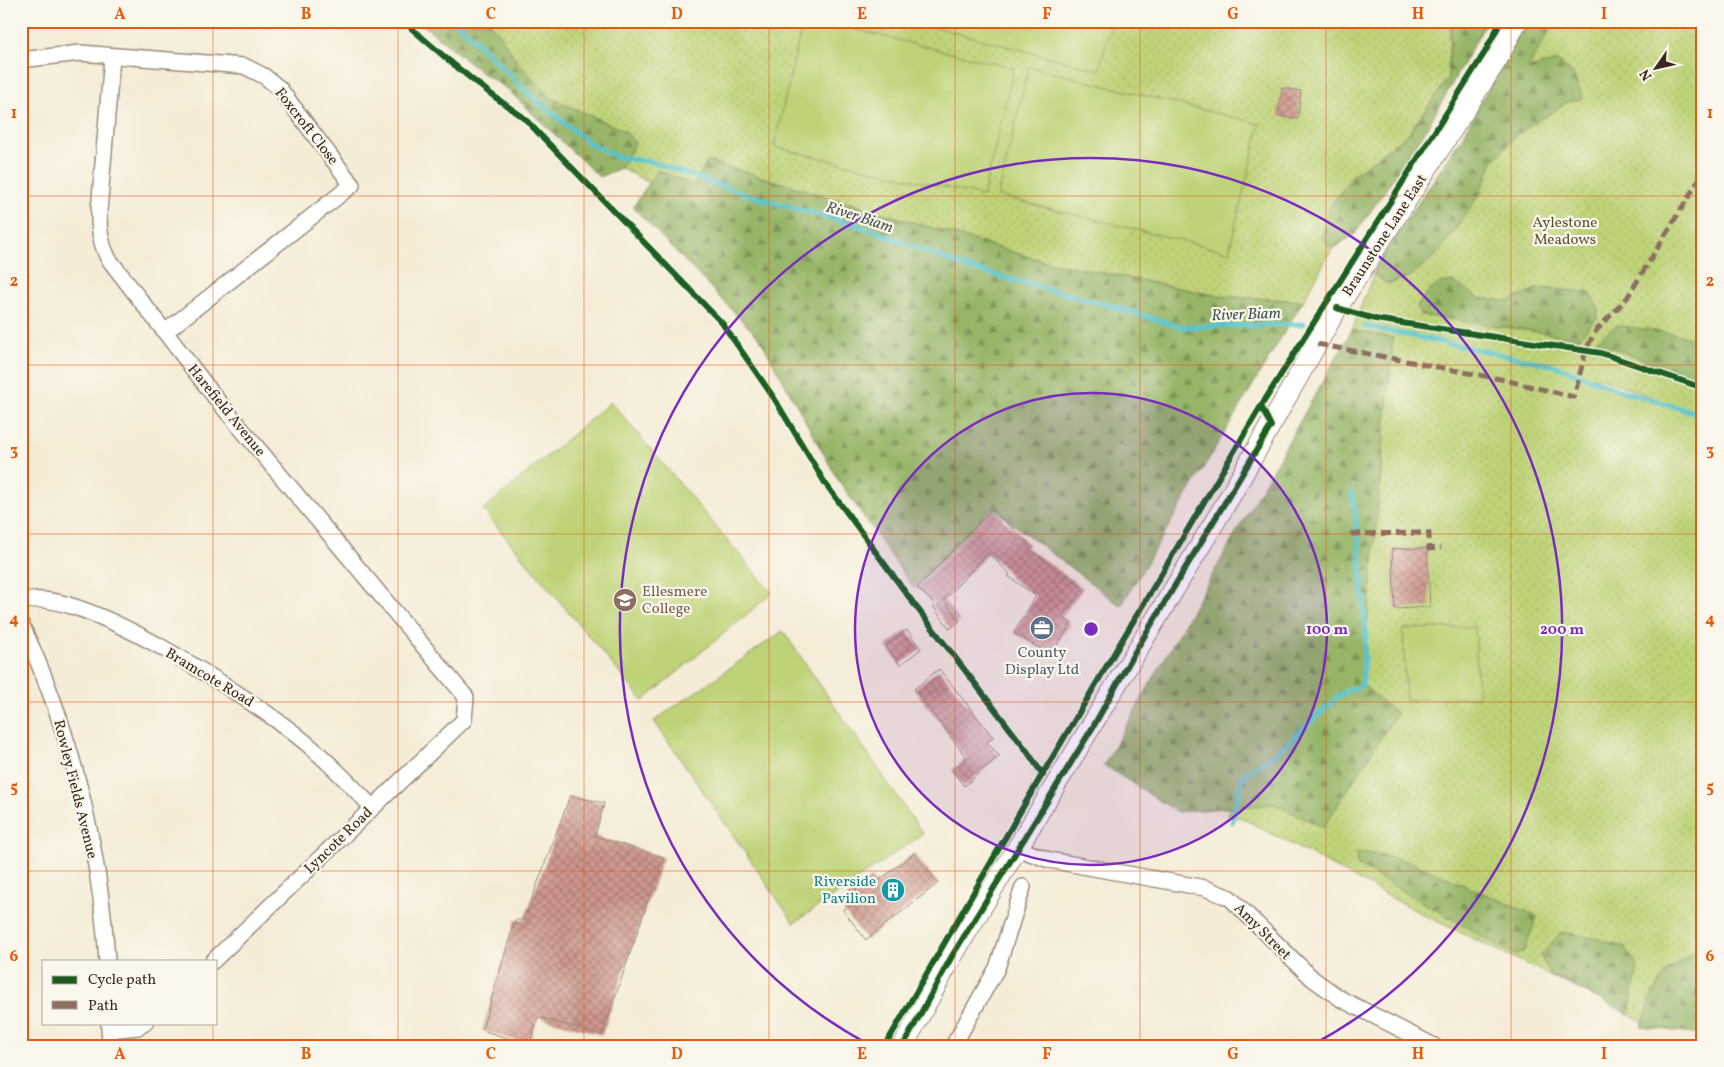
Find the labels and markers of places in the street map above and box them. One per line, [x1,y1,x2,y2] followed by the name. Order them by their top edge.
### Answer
[642,582,707,620] place label: Ellesmere College
[612,587,638,613] school or university icon: Ellesmere College
[1029,615,1055,641] office icon: County Display Ltd
[1082,620,1100,638] centre of rings
[1005,643,1079,681] place label: County Display Ltd
[814,872,876,910] place label: Riverside Pavilion
[880,877,906,903] building icon: Riverside Pavilion

